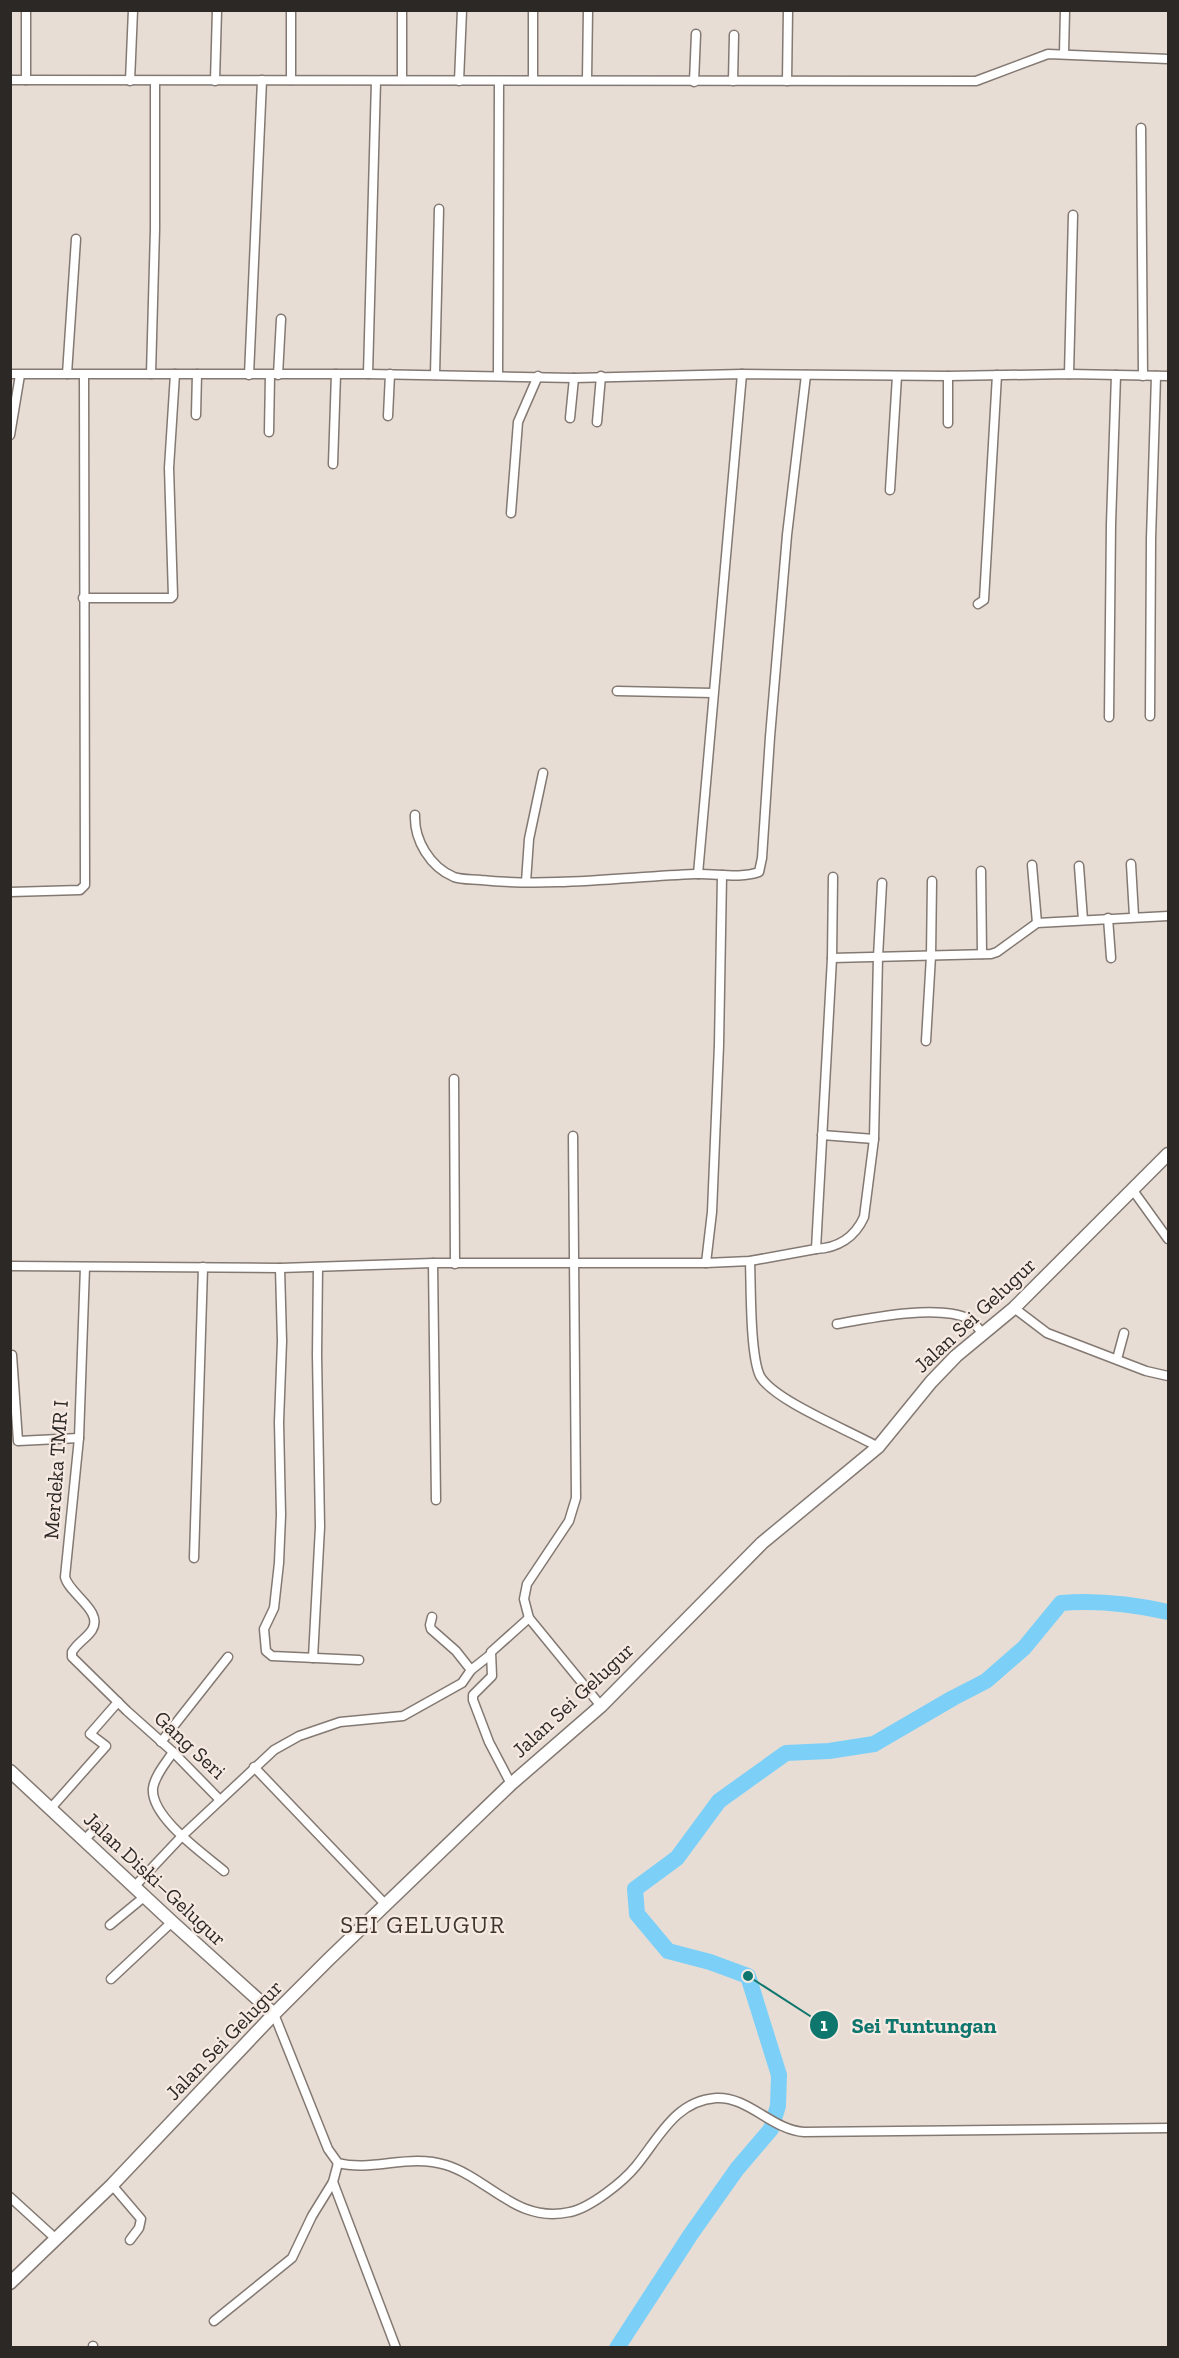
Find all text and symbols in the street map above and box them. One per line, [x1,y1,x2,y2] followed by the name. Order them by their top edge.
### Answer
[909,1252,1041,1377] street label: Jalan Sei Gelugur
[38,1399,73,1540] street label: Merdeka TMR I
[507,1637,639,1762] street label: Jalan Sei Gelugur
[149,1705,231,1784] street label: Gang Seri
[79,1806,232,1951] street label: Jalan Diski–Gelugur
[340,1910,506,1939] district label: SEI GELUGUR
[160,1974,287,2105] street label: Jalan Sei Gelugur
[809,2005,1009,2045] callout: Sei Tuntungan
[851,2012,997,2039] text: Sei Tuntungan
[820,2014,828,2036] text: 1

